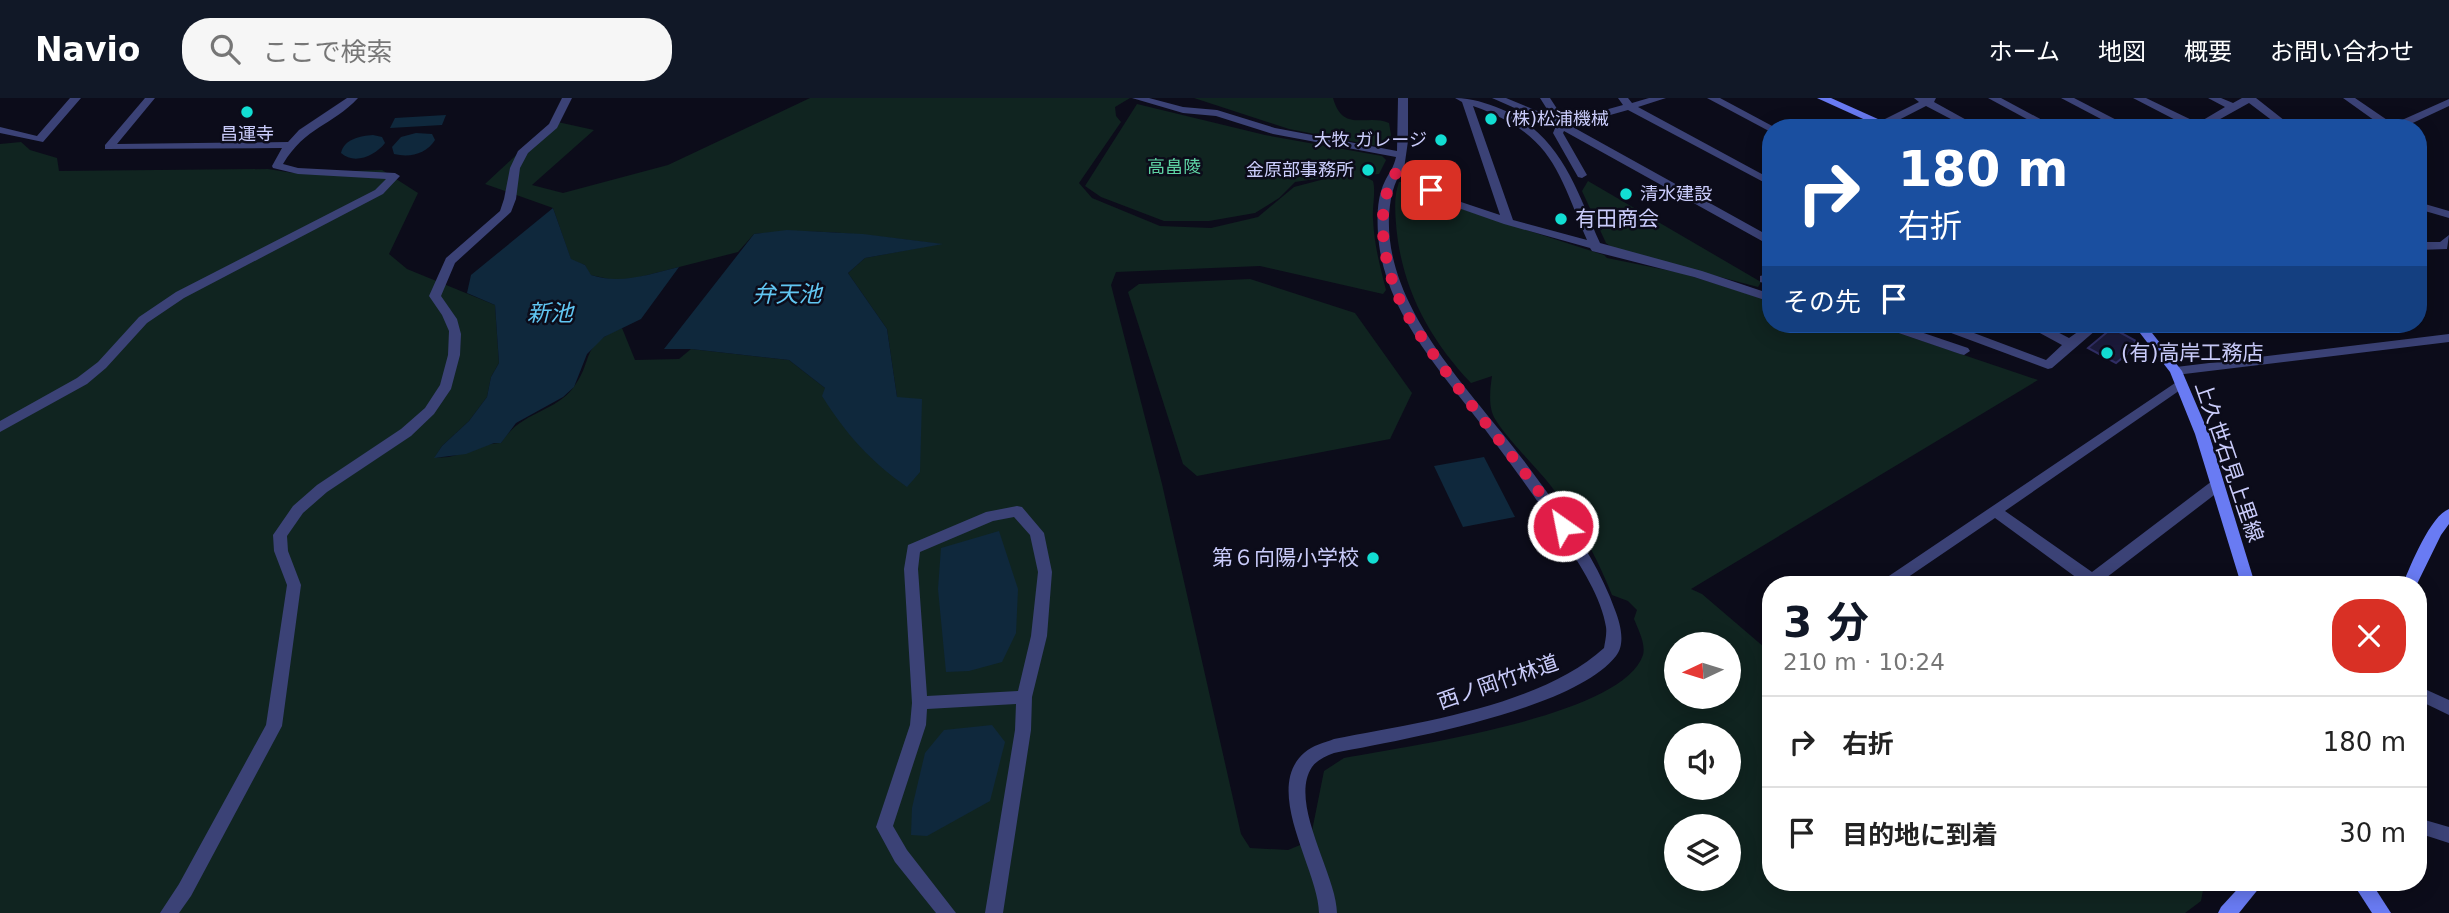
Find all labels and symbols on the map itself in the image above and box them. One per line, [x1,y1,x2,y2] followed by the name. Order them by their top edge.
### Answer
[239,104,255,120] marker: 昌運寺
[1505,108,1609,129] place label: (株)松浦機械
[1483,111,1499,127] marker: (株)松浦機械
[220,123,274,144] place label: 昌運寺
[1314,129,1427,150] place label: 大牧 ガレージ
[1433,132,1449,148] marker: 大牧 ガレージ
[1147,156,1201,177] park label: 高畠陵
[1246,159,1354,180] place label: 金原部事務所
[1401,160,1461,220] pin
[1360,162,1376,178] marker: 金原部事務所
[1640,183,1712,204] place label: 清水建設
[1618,186,1634,202] marker: 清水建設
[1575,207,1659,231] place label: 有田商会
[1553,211,1569,227] marker: 有田商会
[753,281,824,307] water label: 弁天池
[527,300,575,326] water label: 新池
[2121,341,2263,365] place label: (有)高岸工務店
[2099,345,2115,361] marker: (有)高岸工務店
[2190,379,2268,545] street label: 上久世石見上里線
[1526,489,1600,563] position arrow
[1212,546,1359,570] place label: 第６向陽小学校
[1365,550,1381,566] marker: 第６向陽小学校
[1664,632,1741,709] north arrow
[1435,650,1561,714] street label: 西ノ岡竹林道

